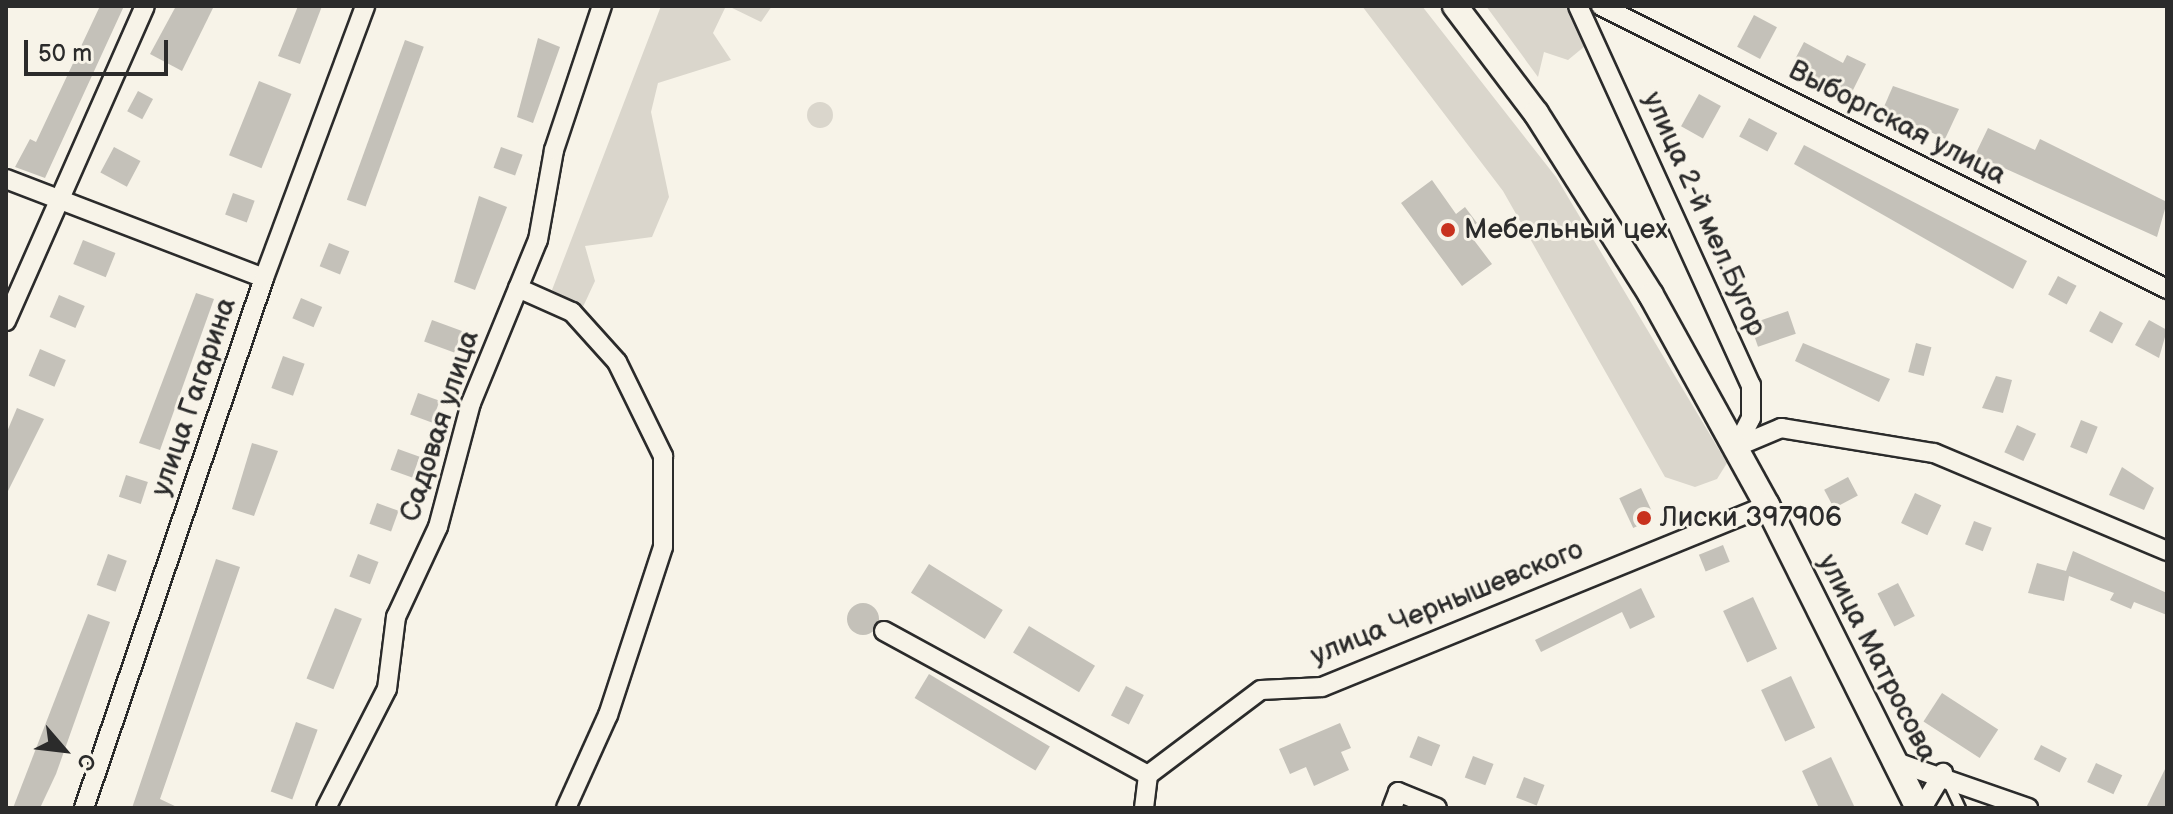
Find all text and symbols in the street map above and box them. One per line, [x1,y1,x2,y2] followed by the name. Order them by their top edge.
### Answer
[28,24,172,74] scale bar
[38,39,92,68] text: 50 m
[1783,54,2011,192] street label: Выборгская улица
[1635,87,1773,341] street label: улица 2-й мел.Бугор
[1464,213,1668,247] place label: Мебельный цех
[1439,221,1457,239] marker: Мебельный цех
[144,293,244,501] street label: улица Гагарина
[393,326,487,526] street label: Садовая улица
[1660,501,1842,535] place label: Лиски 397906
[1635,509,1653,527] marker: Лиски 397906
[1306,533,1588,673] street label: улица Чернышевского
[1810,549,1944,767] street label: улица Матросова
[24,710,104,790] north arrow
[70,748,101,775] text: С

